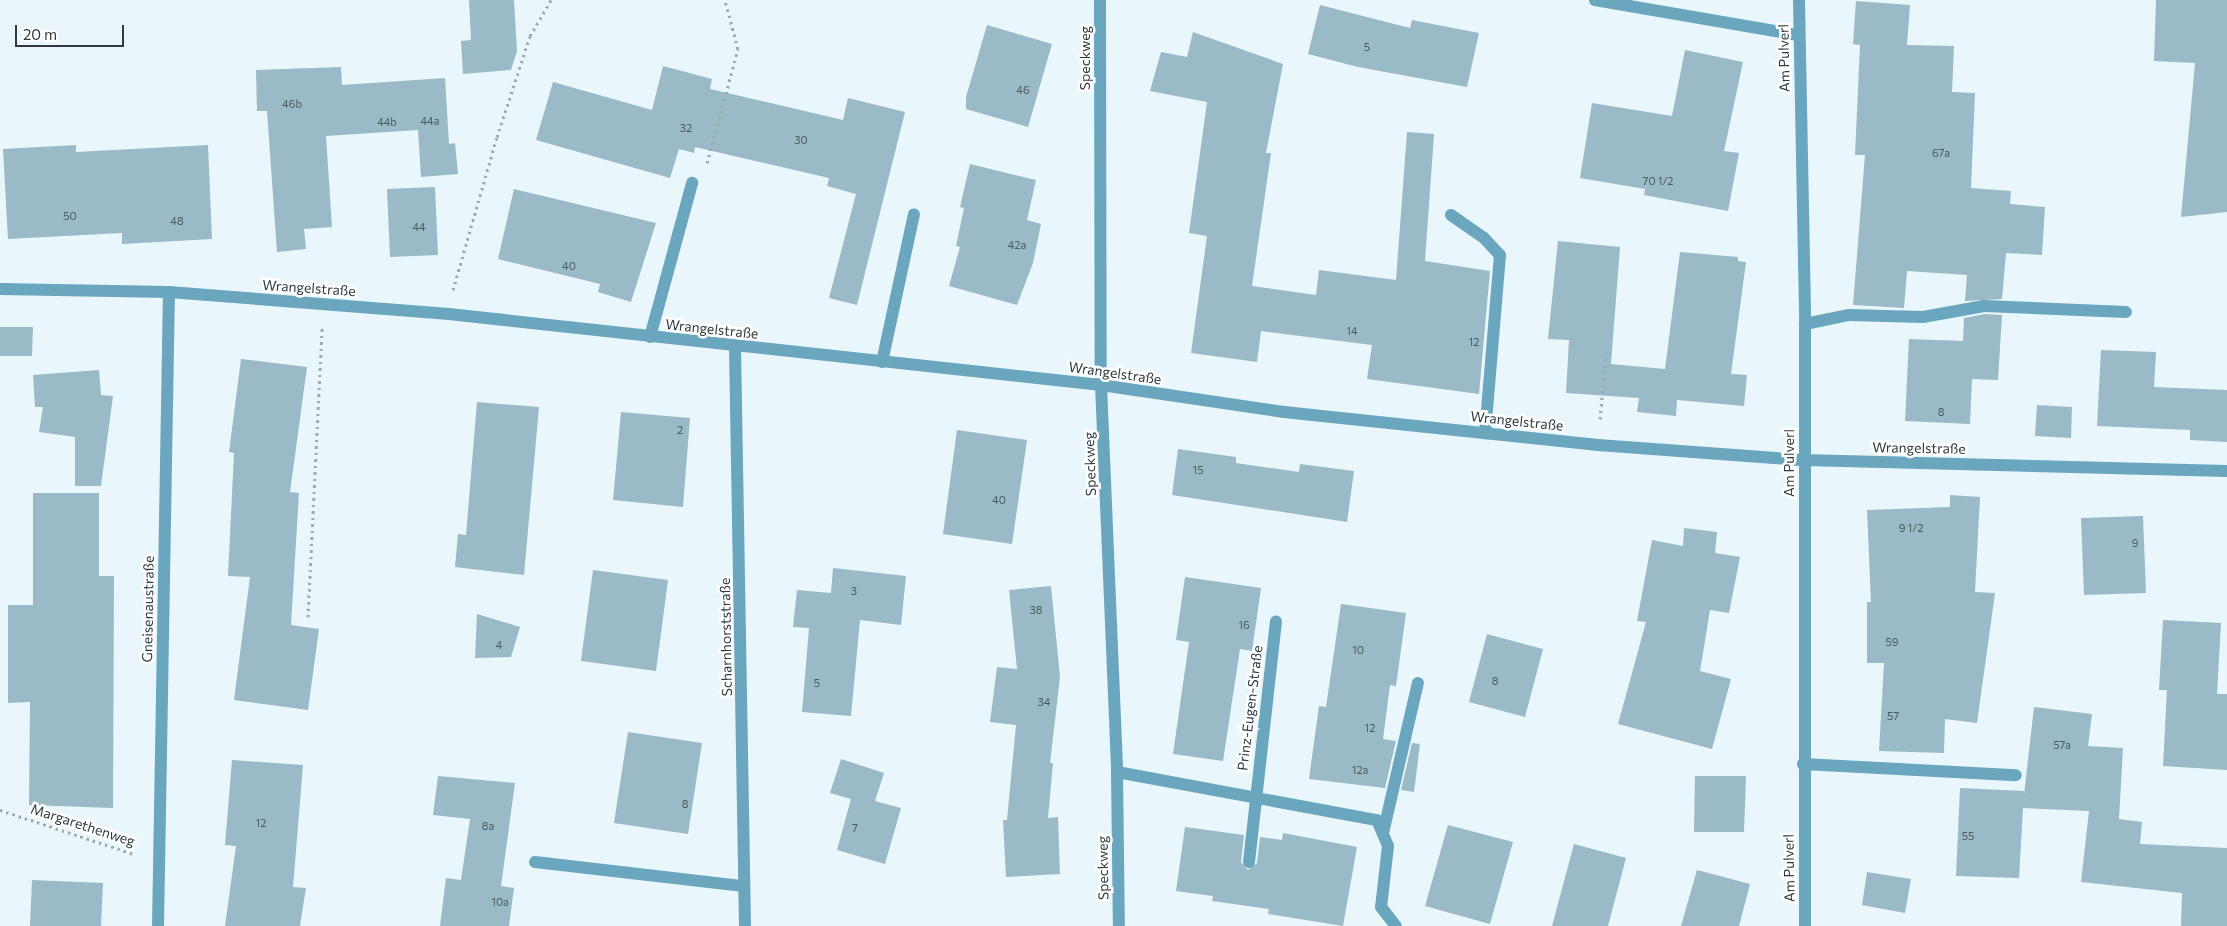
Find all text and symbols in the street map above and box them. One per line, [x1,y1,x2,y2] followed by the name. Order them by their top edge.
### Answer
[18,15,126,47] scale bar
[1775,24,1793,92] street label: Am Pulverl
[23,25,57,43] text: 20 m
[1077,26,1093,90] street label: Speckweg
[1364,40,1370,54] house number: 5
[1016,83,1030,97] house number: 46
[282,97,302,111] house number: 46b
[421,114,439,128] house number: 44a
[377,115,397,129] house number: 44b
[680,121,692,135] house number: 32
[794,133,808,147] house number: 30
[1932,146,1950,160] house number: 67a
[1643,174,1673,188] house number: 70 1/2
[63,209,77,223] house number: 50
[170,214,184,228] house number: 48
[412,220,426,234] house number: 44
[1008,238,1026,252] house number: 42a
[562,259,576,273] house number: 40
[262,276,356,300] street label: Wrangelstraße
[665,316,759,342] street label: Wrangelstraße
[1346,324,1358,338] house number: 14
[1469,335,1479,349] house number: 12
[1068,358,1162,388] street label: Wrangelstraße
[1938,405,1944,419] house number: 8
[1470,408,1564,434] street label: Wrangelstraße
[677,423,683,437] house number: 2
[1781,429,1797,497] street label: Am Pulverl
[1080,432,1100,496] street label: Speckweg
[1872,439,1966,457] street label: Wrangelstraße
[1192,463,1204,477] house number: 15
[992,493,1006,507] house number: 40
[1899,521,1923,535] house number: 9 1/2
[2132,536,2138,550] house number: 9
[139,555,157,663] street label: Gneisenaustraße
[717,578,735,696] street label: Scharnhorststraße
[851,584,857,598] house number: 3
[1030,603,1042,617] house number: 38
[1238,618,1250,632] house number: 16
[1886,635,1898,649] house number: 59
[496,638,502,652] house number: 4
[1352,643,1364,657] house number: 10
[1234,644,1266,772] street label: Prinz-Eugen-Straße
[1492,674,1498,688] house number: 8
[814,676,820,690] house number: 5
[1038,695,1050,709] house number: 34
[1887,709,1899,723] house number: 57
[1365,721,1375,735] house number: 12
[2053,738,2071,752] house number: 57a
[1352,763,1368,777] house number: 12a
[682,797,688,811] house number: 8
[29,800,137,850] street label: Margarethenweg
[256,816,266,830] house number: 12
[482,819,494,833] house number: 8a
[852,821,858,835] house number: 7
[1962,829,1974,843] house number: 55
[1780,834,1798,902] street label: Am Pulverl
[1094,836,1112,900] street label: Speckweg
[491,895,509,909] house number: 10a

